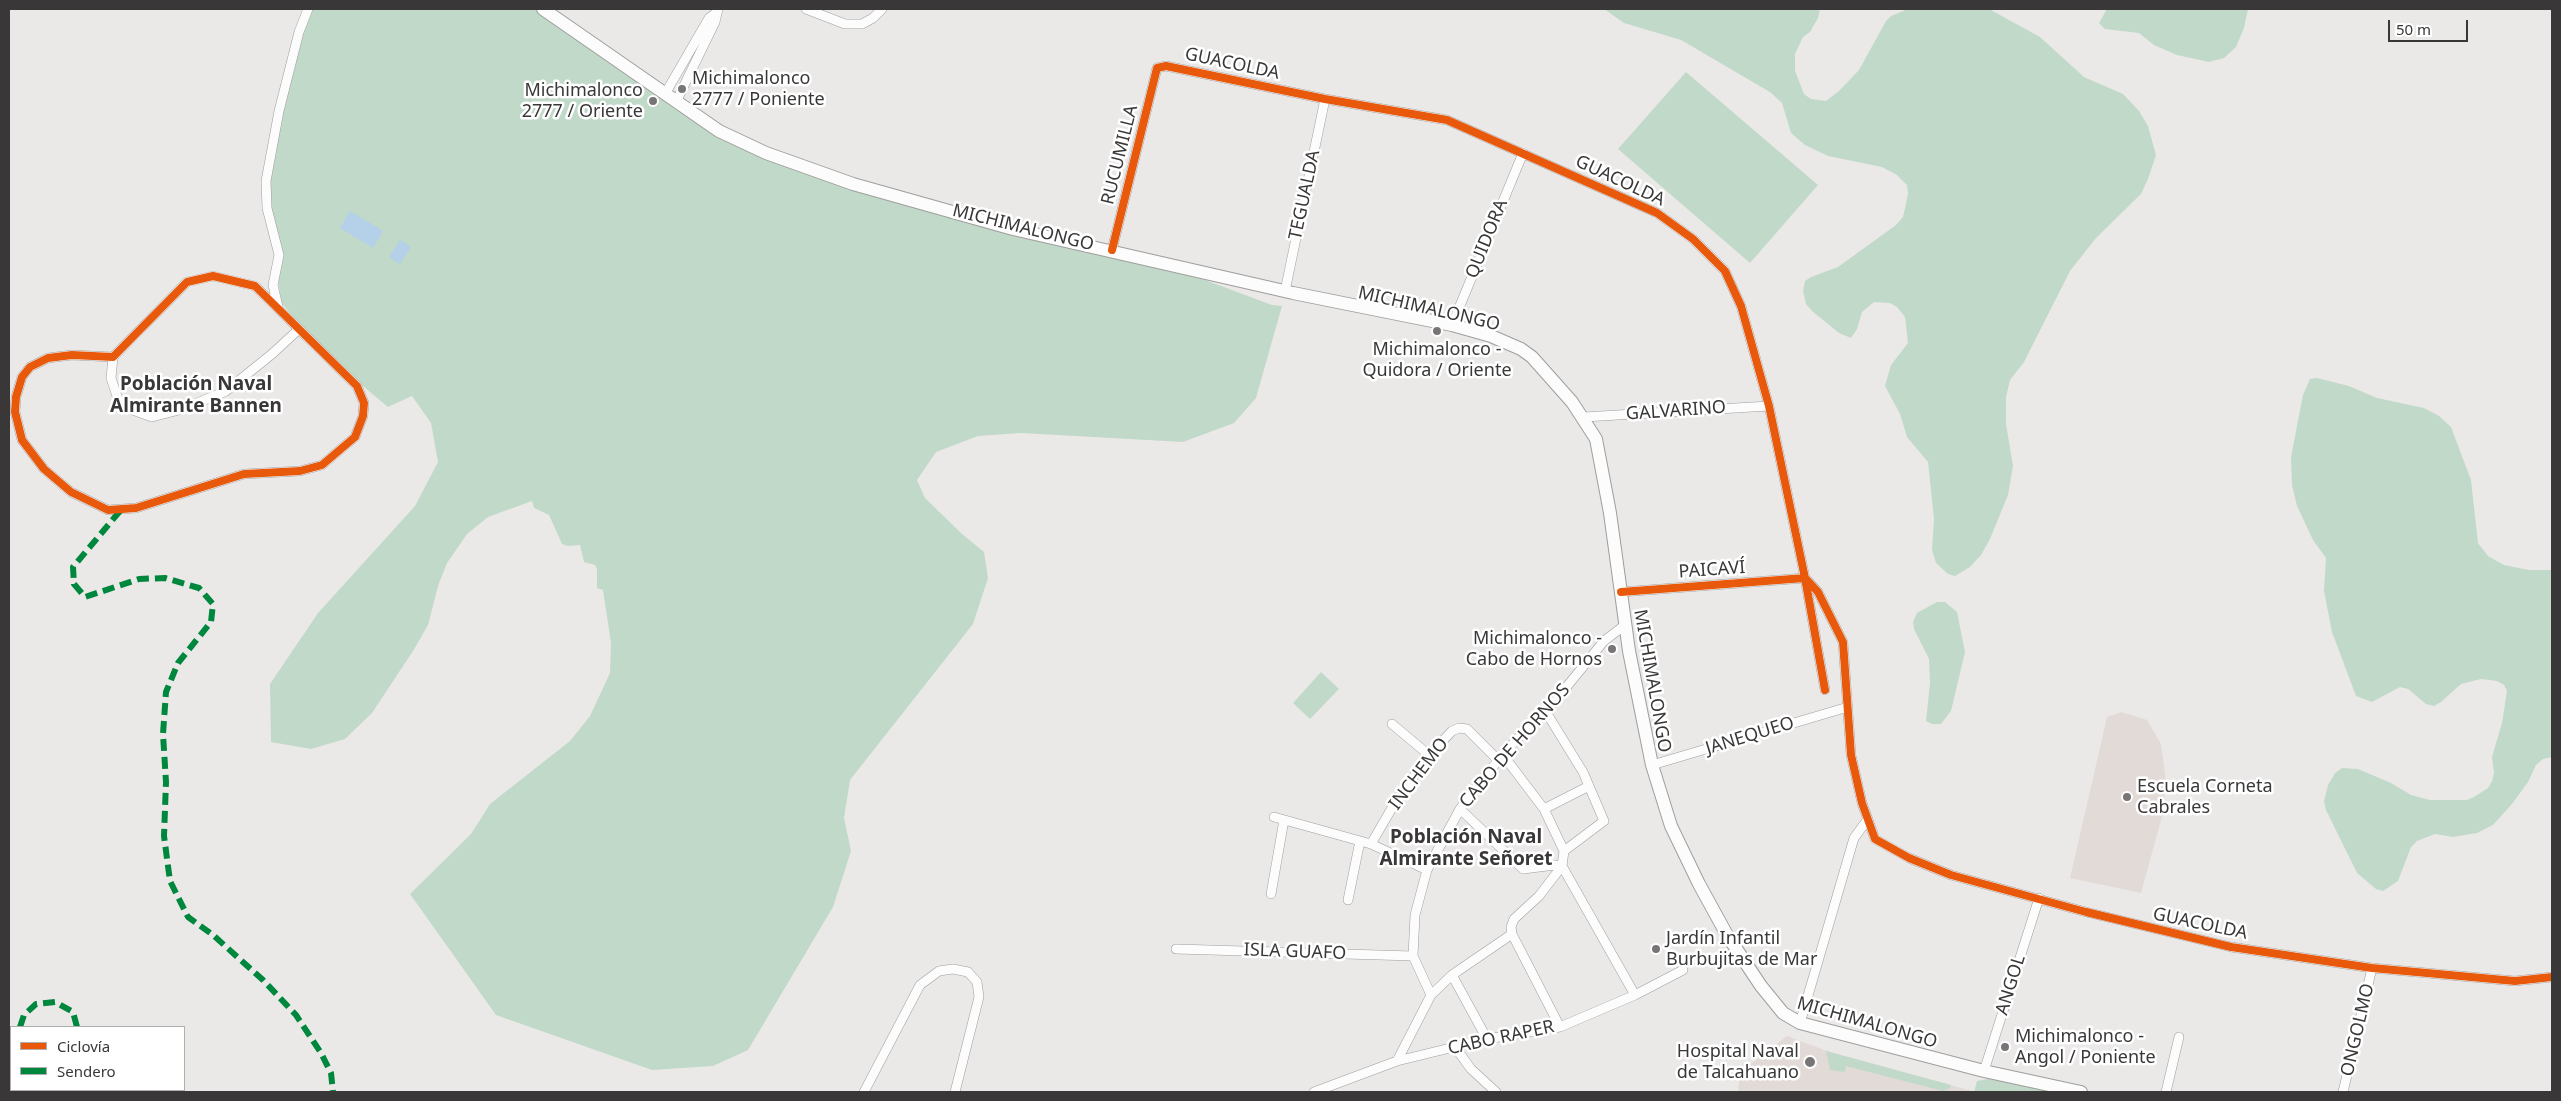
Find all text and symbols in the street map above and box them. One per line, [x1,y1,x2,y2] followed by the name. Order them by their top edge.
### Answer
[2391,10,2471,42] scale bar
[2396,19,2431,39] text: 50 m
[1183,43,1281,85] street label: GUACOLDA
[692,68,825,110] place label: Michimalonco 2777 / Poniente
[522,80,643,122] place label: Michimalonco 2777 / Oriente
[676,83,688,95] marker: Michimalonco 2777 / Poniente
[647,95,659,107] marker: Michimalonco 2777 / Oriente
[1097,103,1143,207] street label: RUCUMILLA
[1285,148,1325,242] street label: TEGUALDA
[1572,151,1668,211] street label: GUACOLDA
[1461,196,1513,282] street label: QUIDORA
[950,200,1096,256] street label: MICHIMALONGO
[1356,282,1502,336] street label: MICHIMALONGO
[1431,325,1443,337] marker: Michimalonco - Quidora / Oriente
[1362,339,1512,382] place label: Michimalonco - Quidora / Oriente
[110,374,282,418] district label: Población Naval Almirante Bannen
[1625,397,1727,425] street label: GALVARINO
[1678,557,1746,583] street label: PAICAVÍ
[1629,608,1675,754] street label: MICHIMALONGO
[1466,628,1602,670] place label: Michimalonco - Cabo de Hornos
[1606,643,1618,655] marker: Michimalonco - Cabo de Hornos
[1455,680,1575,812] street label: CABO DE HORNOS
[1703,712,1797,760] street label: JANEQUEO
[1385,734,1453,814] street label: INCHEMO
[2137,776,2273,819] place label: Escuela Corneta Cabrales
[2121,791,2133,803] marker: Escuela Corneta Cabrales
[1379,827,1553,871] district label: Población Naval Almirante Señoret
[2151,903,2249,945] street label: GUACOLDA
[1666,928,1817,971] place label: Jardín Infantil Burbujitas de Mar
[1243,939,1347,965] street label: ISLA GUAFO
[1650,943,1662,955] marker: Jardín Infantil Burbujitas de Mar
[1992,952,2030,1018] street label: ANGOL
[2337,981,2379,1079] street label: ONGOLMO
[1794,993,1940,1053] street label: MICHIMALONGO
[1446,1016,1556,1060] street label: CABO RAPER
[10,1026,185,1091] legend
[2015,1026,2156,1068] place label: Michimalonco - Angol / Poniente
[57,1036,110,1056] text: Ciclovía
[1677,1041,1799,1084] place label: Hospital Naval de Talcahuano
[1999,1041,2011,1053] marker: Michimalonco - Angol / Poniente
[1803,1055,1817,1069] marker: Hospital Naval de Talcahuano
[57,1061,116,1081] text: Sendero

